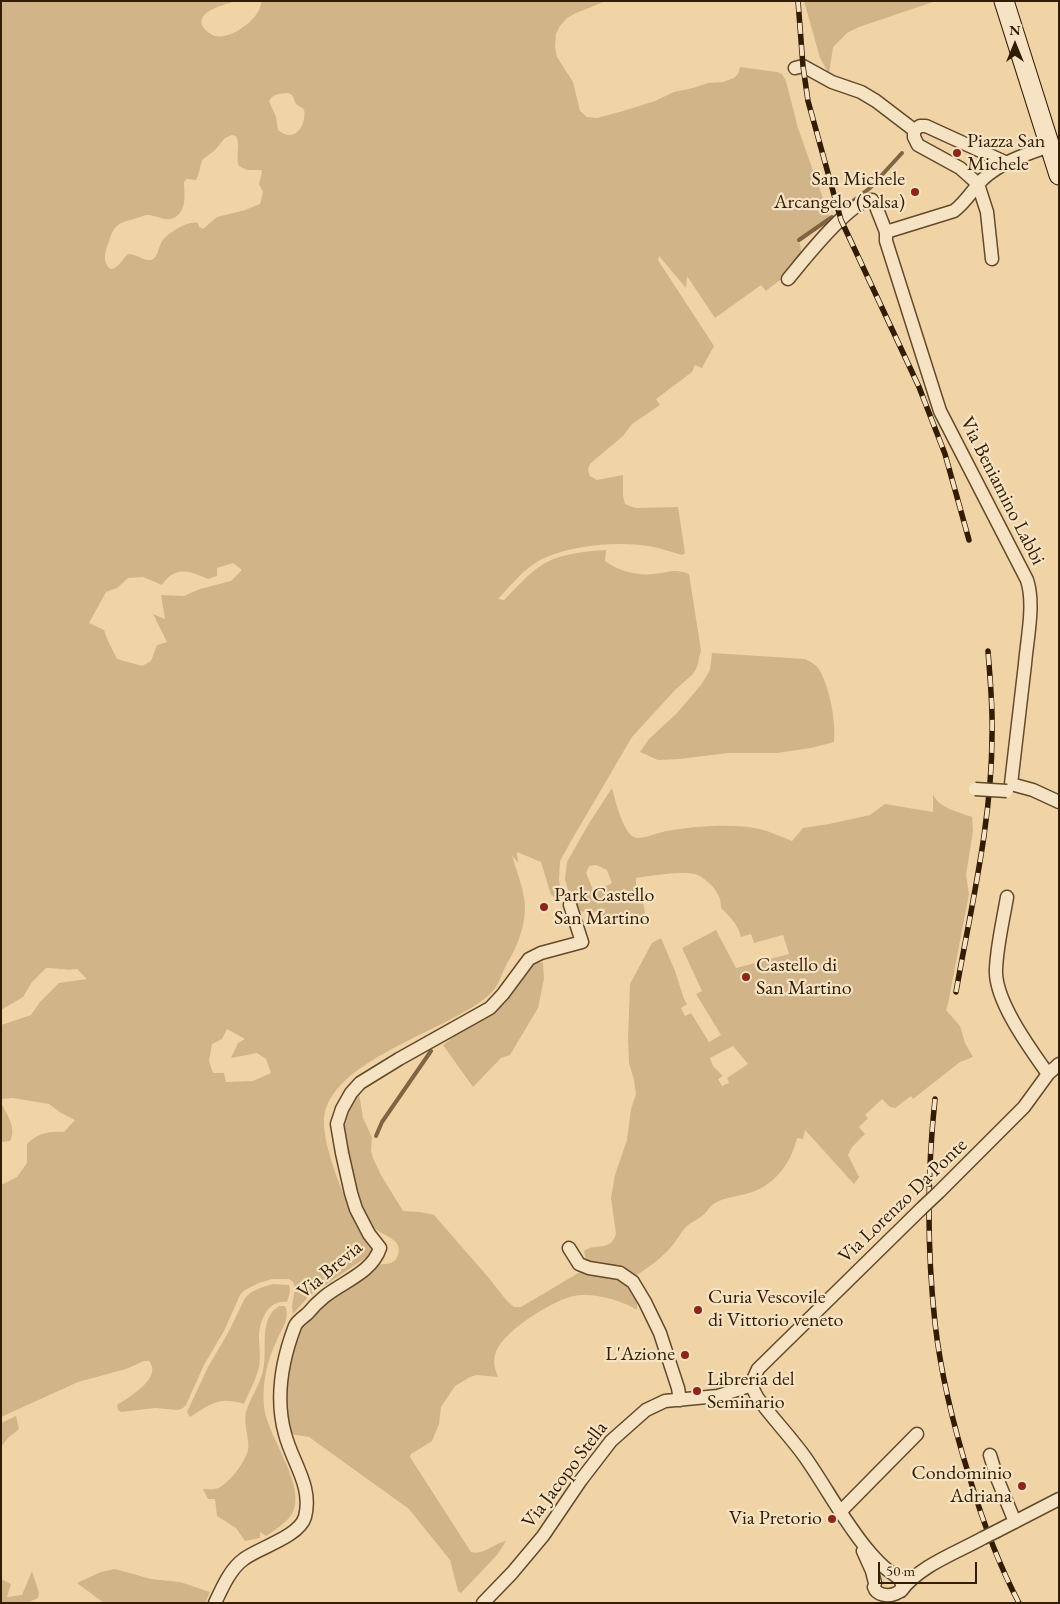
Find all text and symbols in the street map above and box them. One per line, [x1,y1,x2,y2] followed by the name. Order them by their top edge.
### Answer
[990,20,1040,70] north arrow
[1009,21,1021,39] text: N
[967,130,1045,177] place label: Piazza San Michele
[951,147,963,159] marker: Piazza San Michele
[774,168,905,215] place label: San Michele Arcangelo (Salsa)
[909,186,921,198] marker: San Michele Arcangelo (Salsa)
[954,413,1050,569] street label: Via Beniamino Labbi
[554,884,654,931] place label: Park Castello San Martino
[538,901,550,913] marker: Park Castello San Martino
[756,954,852,1001] place label: Castello di San Martino
[740,971,752,983] marker: Castello di San Martino
[834,1133,972,1269] street label: Via Lorenzo Da Ponte
[292,1236,368,1304] street label: Via Brevia
[708,1286,843,1333] place label: Curia Vescovile di Vittorio veneto
[692,1304,704,1316] marker: Curia Vescovile di Vittorio veneto
[605,1343,675,1367] place label: L'Azione
[679,1349,691,1361] marker: L'Azione
[707,1368,795,1415] place label: Libreria del Seminario
[691,1385,703,1397] marker: Libreria del Seminario
[517,1417,613,1533] street label: Via Jacopo Stella
[912,1462,1012,1509] place label: Condominio Adriana
[1016,1480,1028,1492] marker: Condominio Adriana
[729,1507,822,1531] place label: Via Pretorio
[826,1513,838,1525] marker: Via Pretorio
[880,1552,979,1584] scale bar
[886,1561,915,1580] text: 50 m

